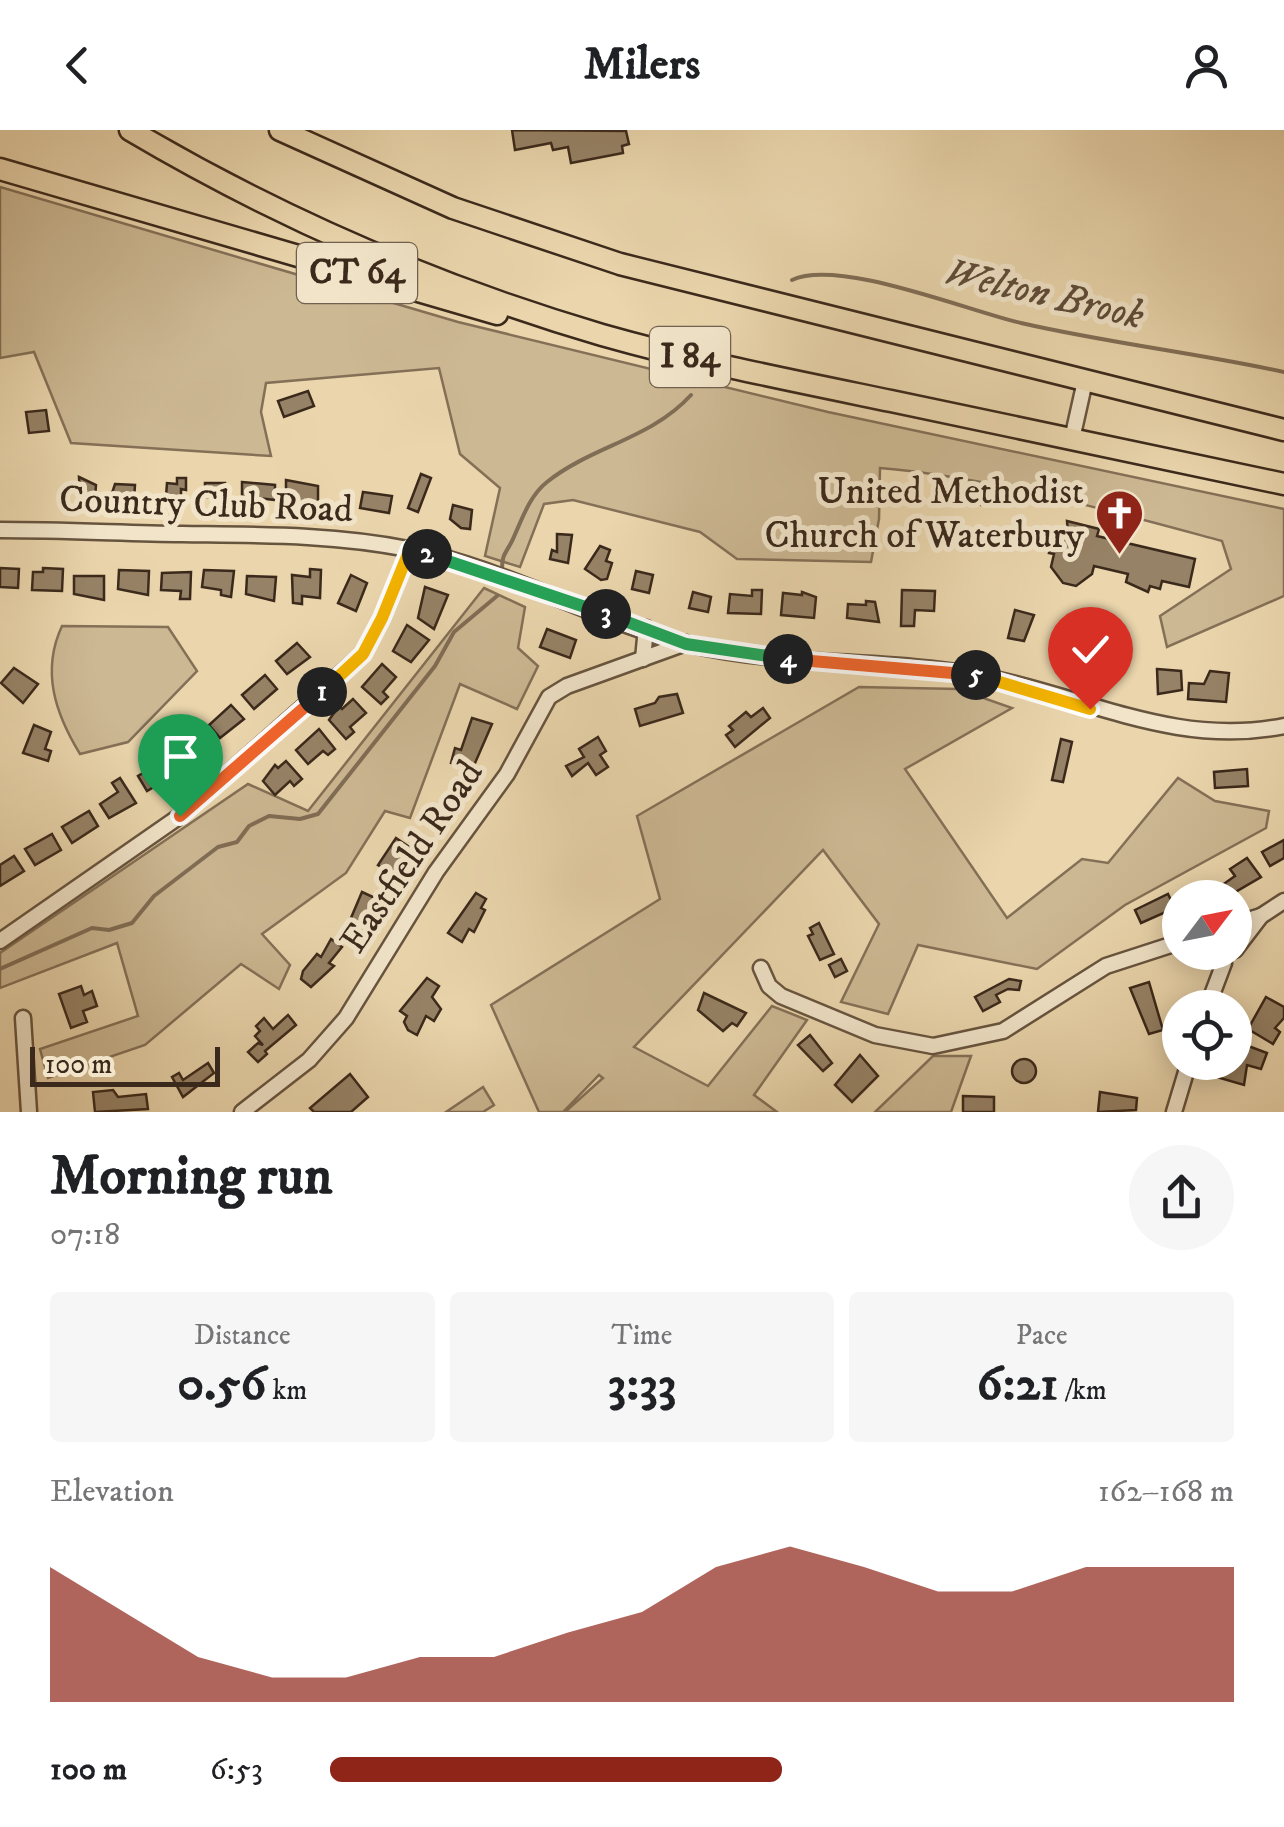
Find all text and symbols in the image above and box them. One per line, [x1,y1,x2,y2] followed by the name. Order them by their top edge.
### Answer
[584,37,700,93] text: Milers
[50,38,105,93] icon: back
[1179,38,1234,93] icon: person
[297,243,417,303] road number: CT 64
[940,248,1149,342] water label: Welton Brook
[650,327,730,387] road number: I 84
[765,468,1085,560] place label: United Methodist Church of Waterbury
[58,476,354,534] street label: Country Club Road
[1093,488,1145,556] church icon: United Methodist Church of Waterbury
[402,529,452,579] pin: 2
[420,536,434,571] text: 2
[581,589,631,639] pin: 3
[601,596,611,631] text: 3
[1048,607,1133,710] pin
[1063,622,1118,677] icon: check
[763,634,813,684] pin: 4
[780,641,796,676] text: 4
[951,650,1001,700] pin: 5
[969,657,983,692] text: 5
[297,667,347,717] pin: 1
[317,674,327,709] text: 1
[138,714,223,817] pin
[153,729,208,784] icon: arrive
[330,751,494,963] street label: Eastfield Road
[1162,880,1252,970] north arrow
[1162,880,1252,1080] map controls
[1162,990,1252,1080] button: locate
[30,1042,220,1086] scale bar
[45,1047,112,1082] text: 100 m
[50,1143,332,1212] text: Morning run
[1129,1145,1234,1250] button: share
[50,1215,120,1255] text: 07:18
[194,1318,291,1353] text: Distance
[612,1318,672,1353] text: Time
[1016,1318,1068,1353] text: Pace
[177,1353,266,1416] text: 0.56
[607,1353,676,1416] text: 3:33
[976,1353,1058,1416] text: 6:21
[266,1373,307,1408] text: km
[1058,1373,1107,1408] text: /km
[50,1472,174,1512] text: Elevation
[1098,1472,1234,1512] text: 162–168 m
[50,1750,127,1790] text: 100 m
[210,1750,263,1790] text: 6:53

